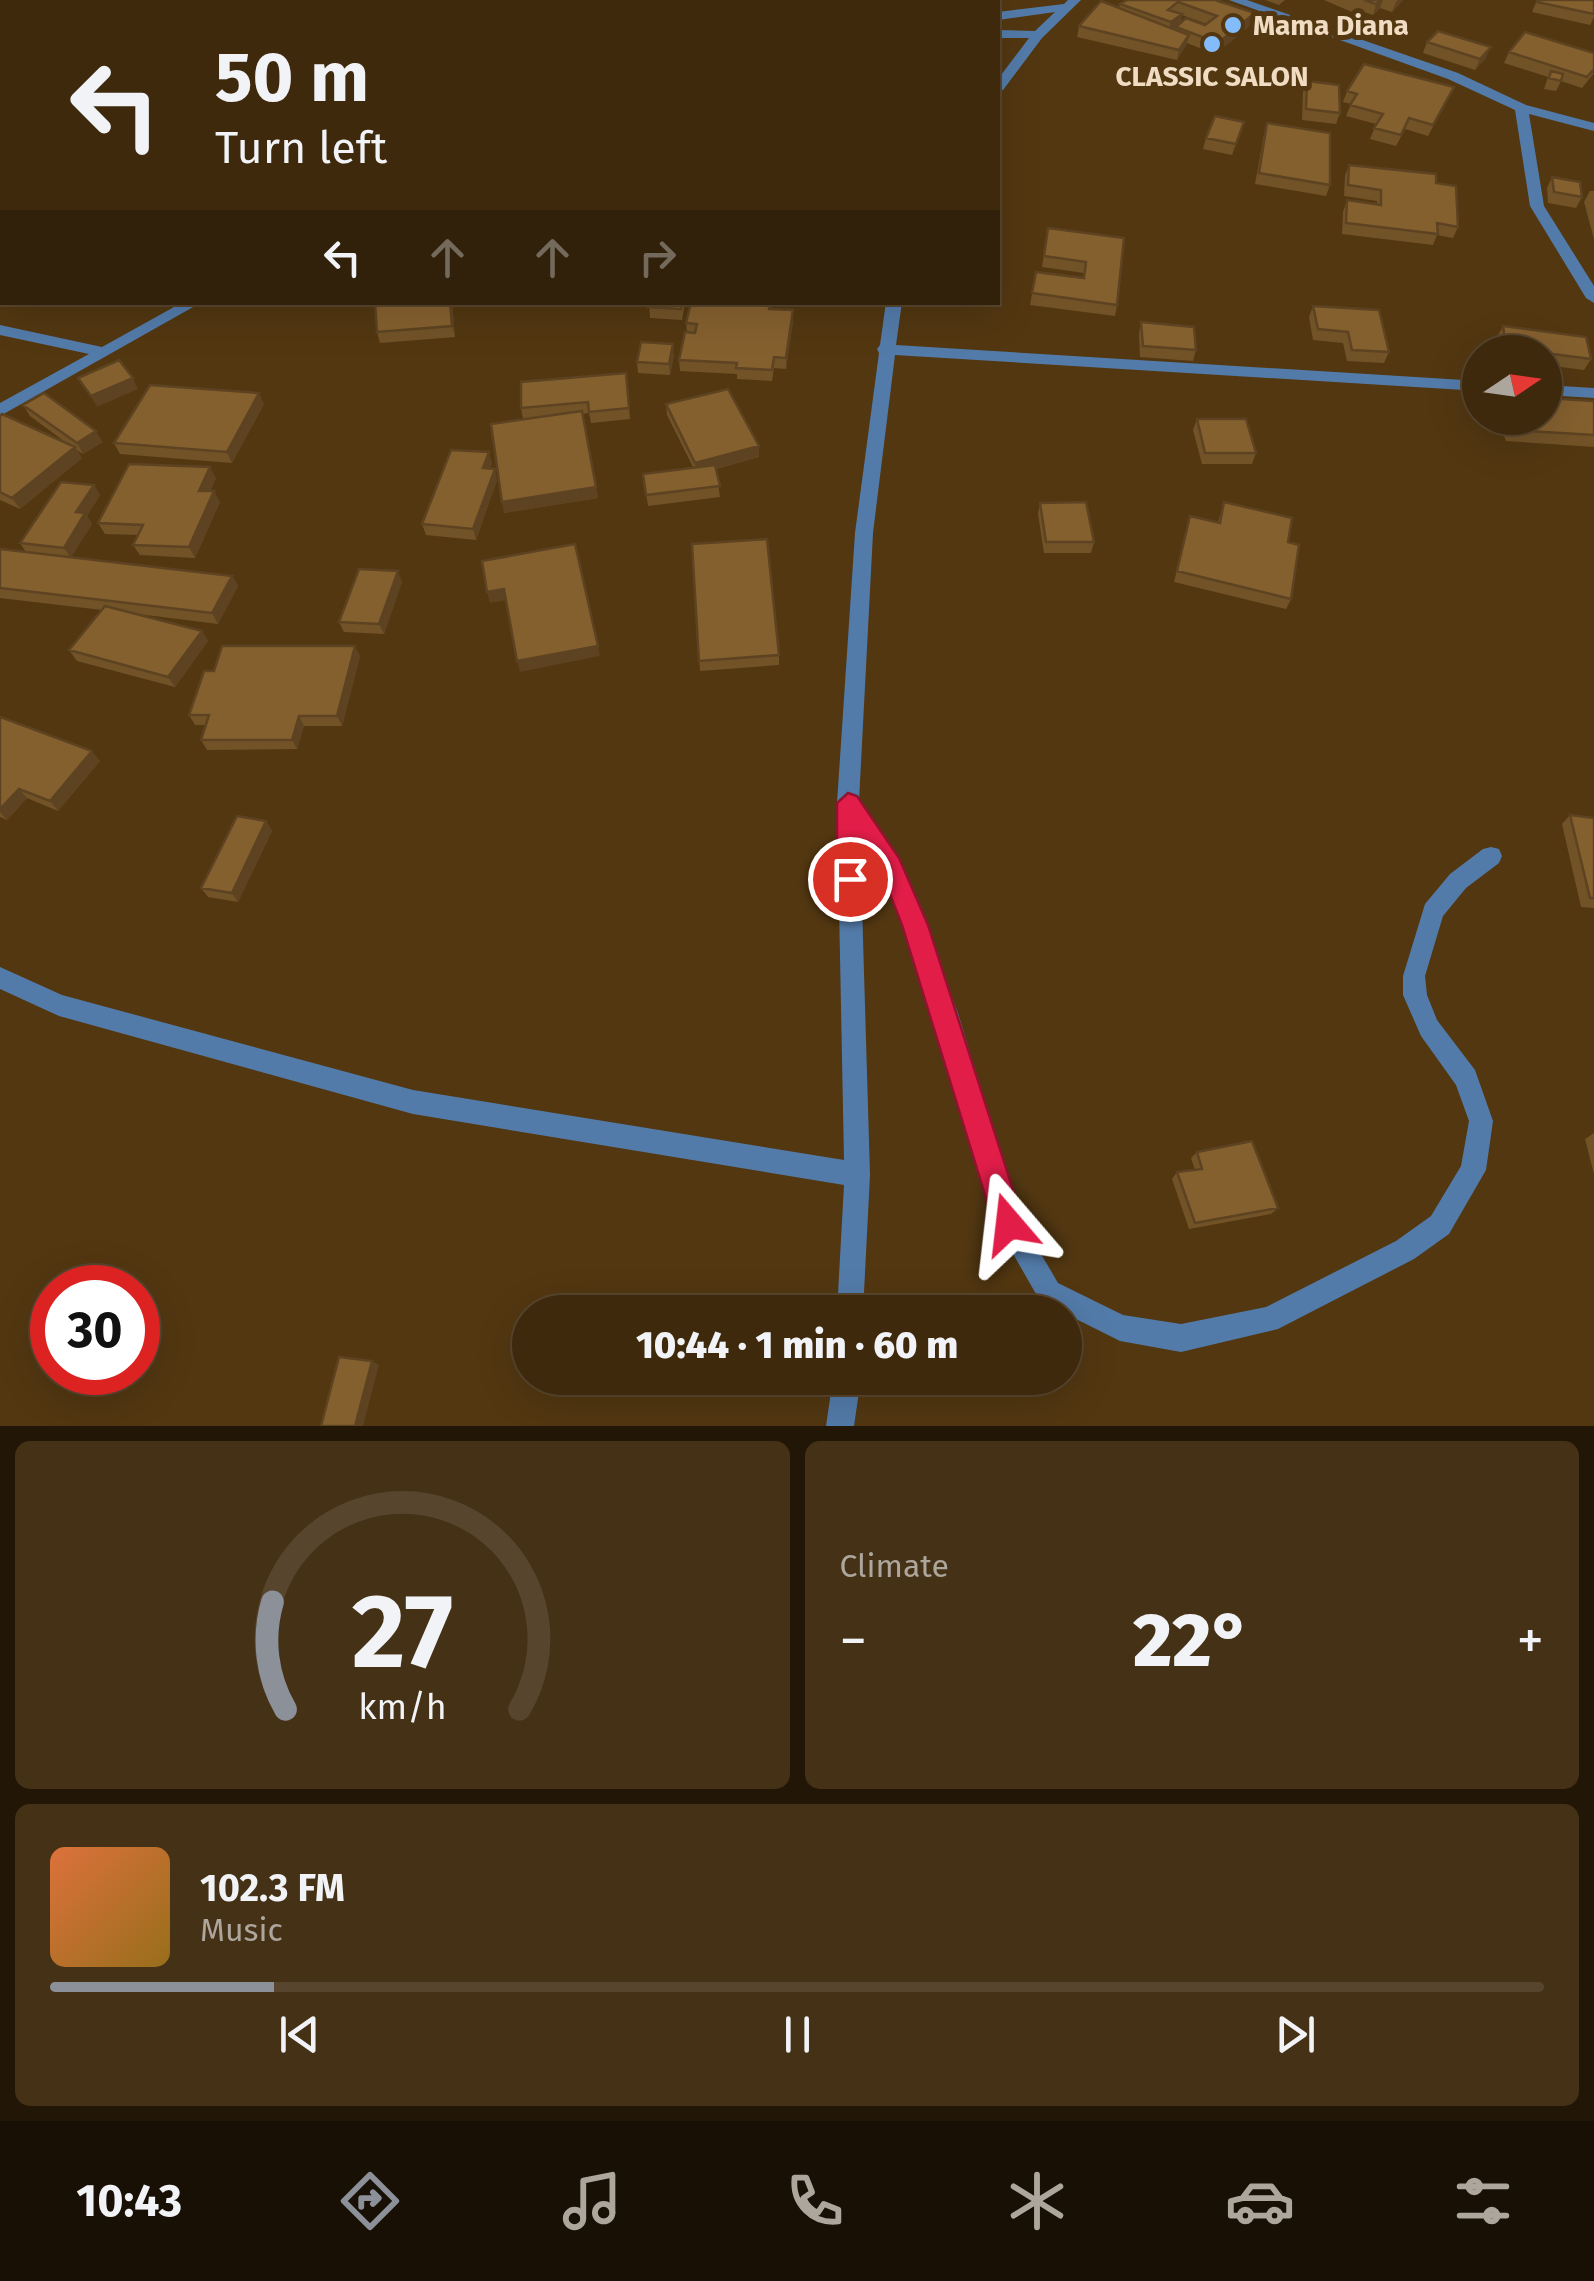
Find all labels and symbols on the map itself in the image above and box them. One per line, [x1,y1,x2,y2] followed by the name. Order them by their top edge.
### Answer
[1253,9,1409,42] place label: Mama Diana
[1222,14,1244,36] marker: Mama Diana
[1201,33,1223,55] marker: CLASSIC SALON
[1115,60,1309,93] place label: CLASSIC SALON
[1462,335,1562,435] north arrow
[808,837,893,922] pin
[957,1172,1061,1276] position arrow
[30,1265,160,1395] speed limit sign: 30

